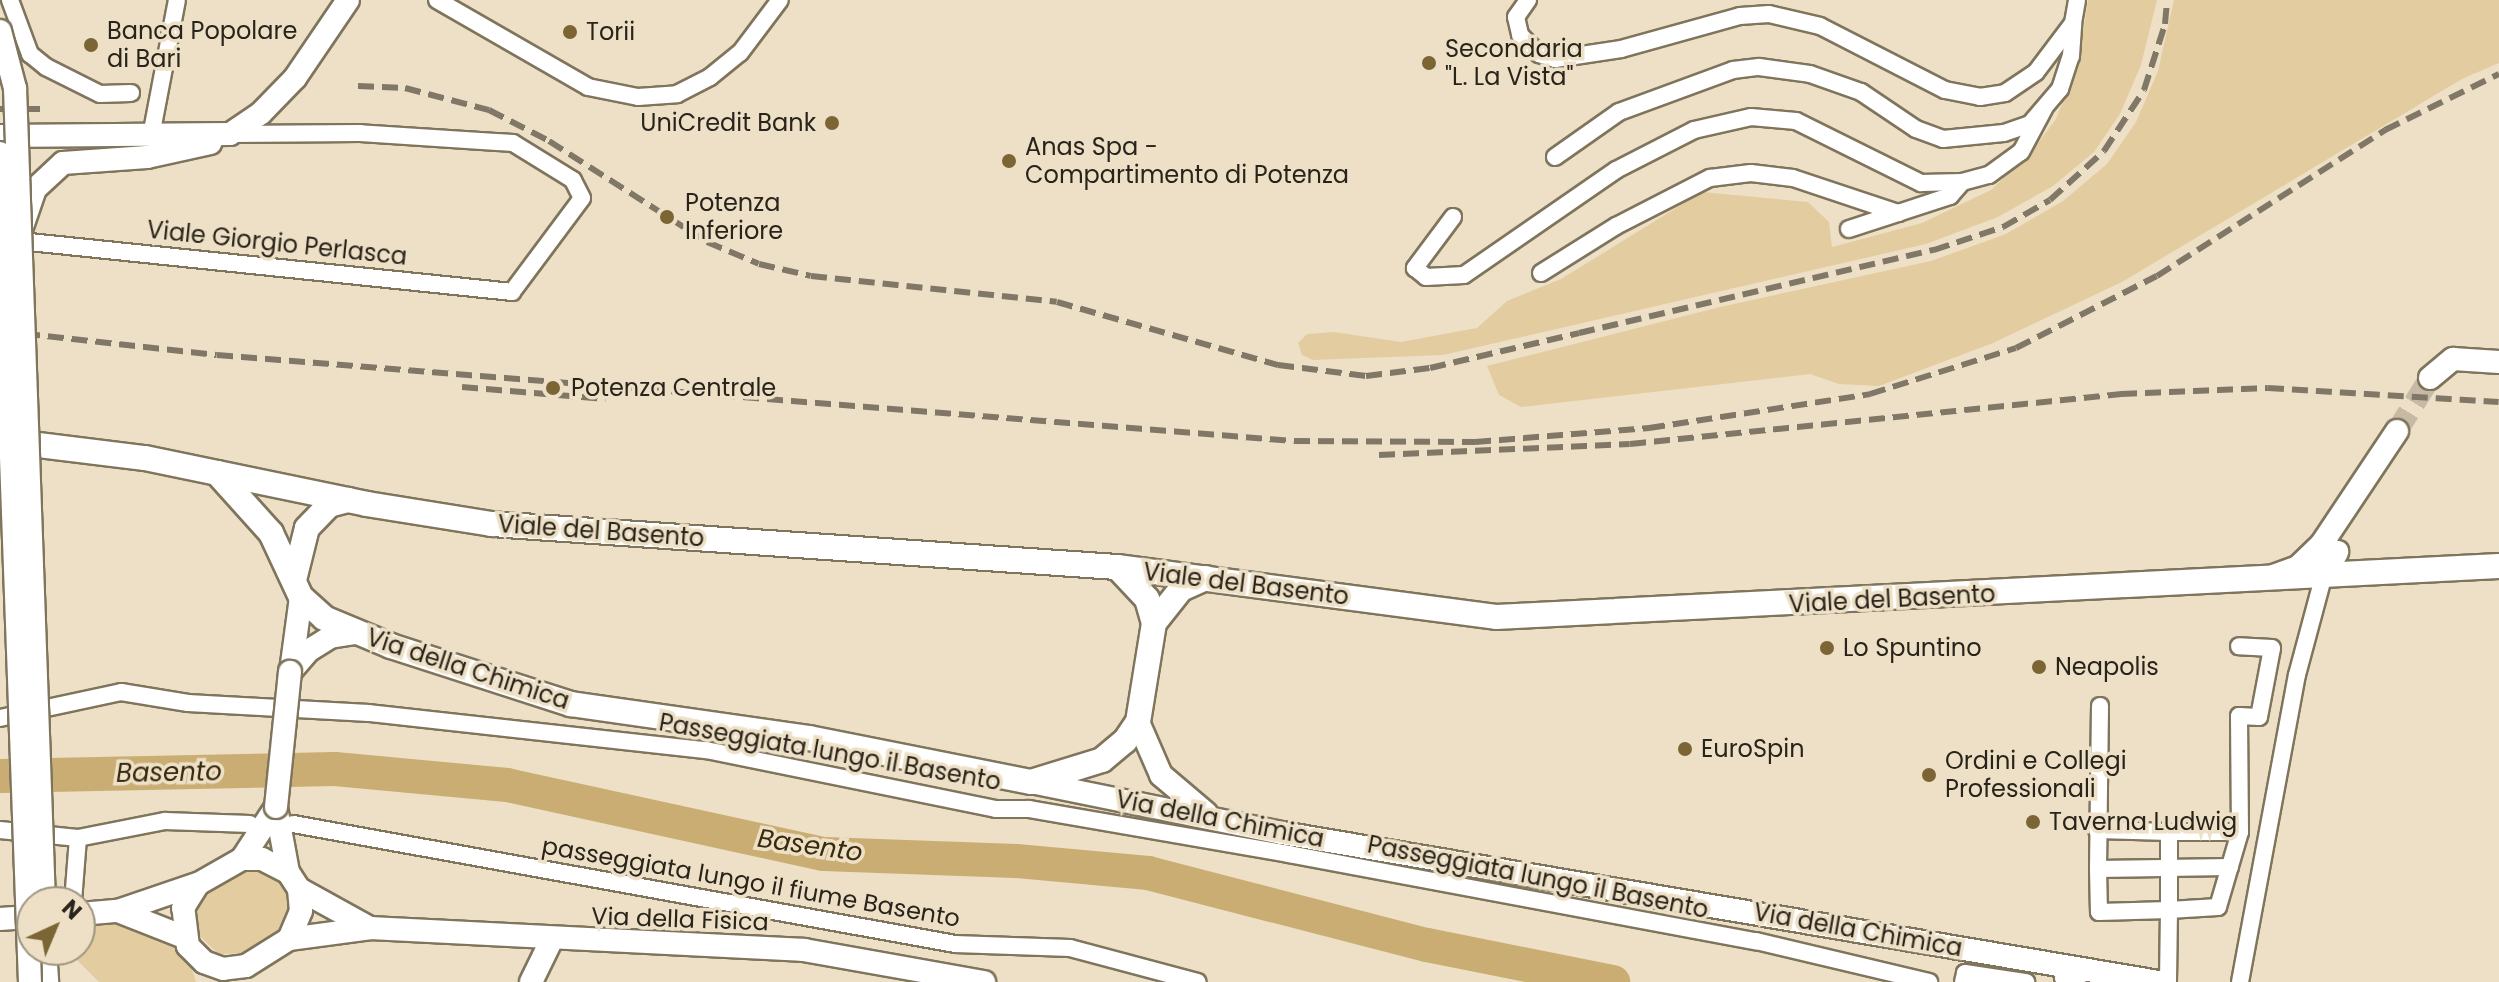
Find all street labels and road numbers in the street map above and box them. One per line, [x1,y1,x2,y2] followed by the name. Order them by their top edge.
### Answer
[145,215,409,271] street label: Viale Giorgio Perlasca
[497,509,705,553] street label: Viale del Basento
[1142,557,1350,611] street label: Viale del Basento
[1788,579,1996,619] street label: Viale del Basento
[363,623,573,715] street label: Via della Chimica
[657,708,1003,796] street label: Passeggiata lungo il Basento
[1113,785,1327,853] street label: Via della Chimica
[1365,830,1711,924] street label: Passeggiata lungo il Basento
[540,831,962,933] street label: passeggiata lungo il fiume Basento
[1751,897,1965,963] street label: Via della Chimica
[591,902,769,936] street label: Via della Fisica

